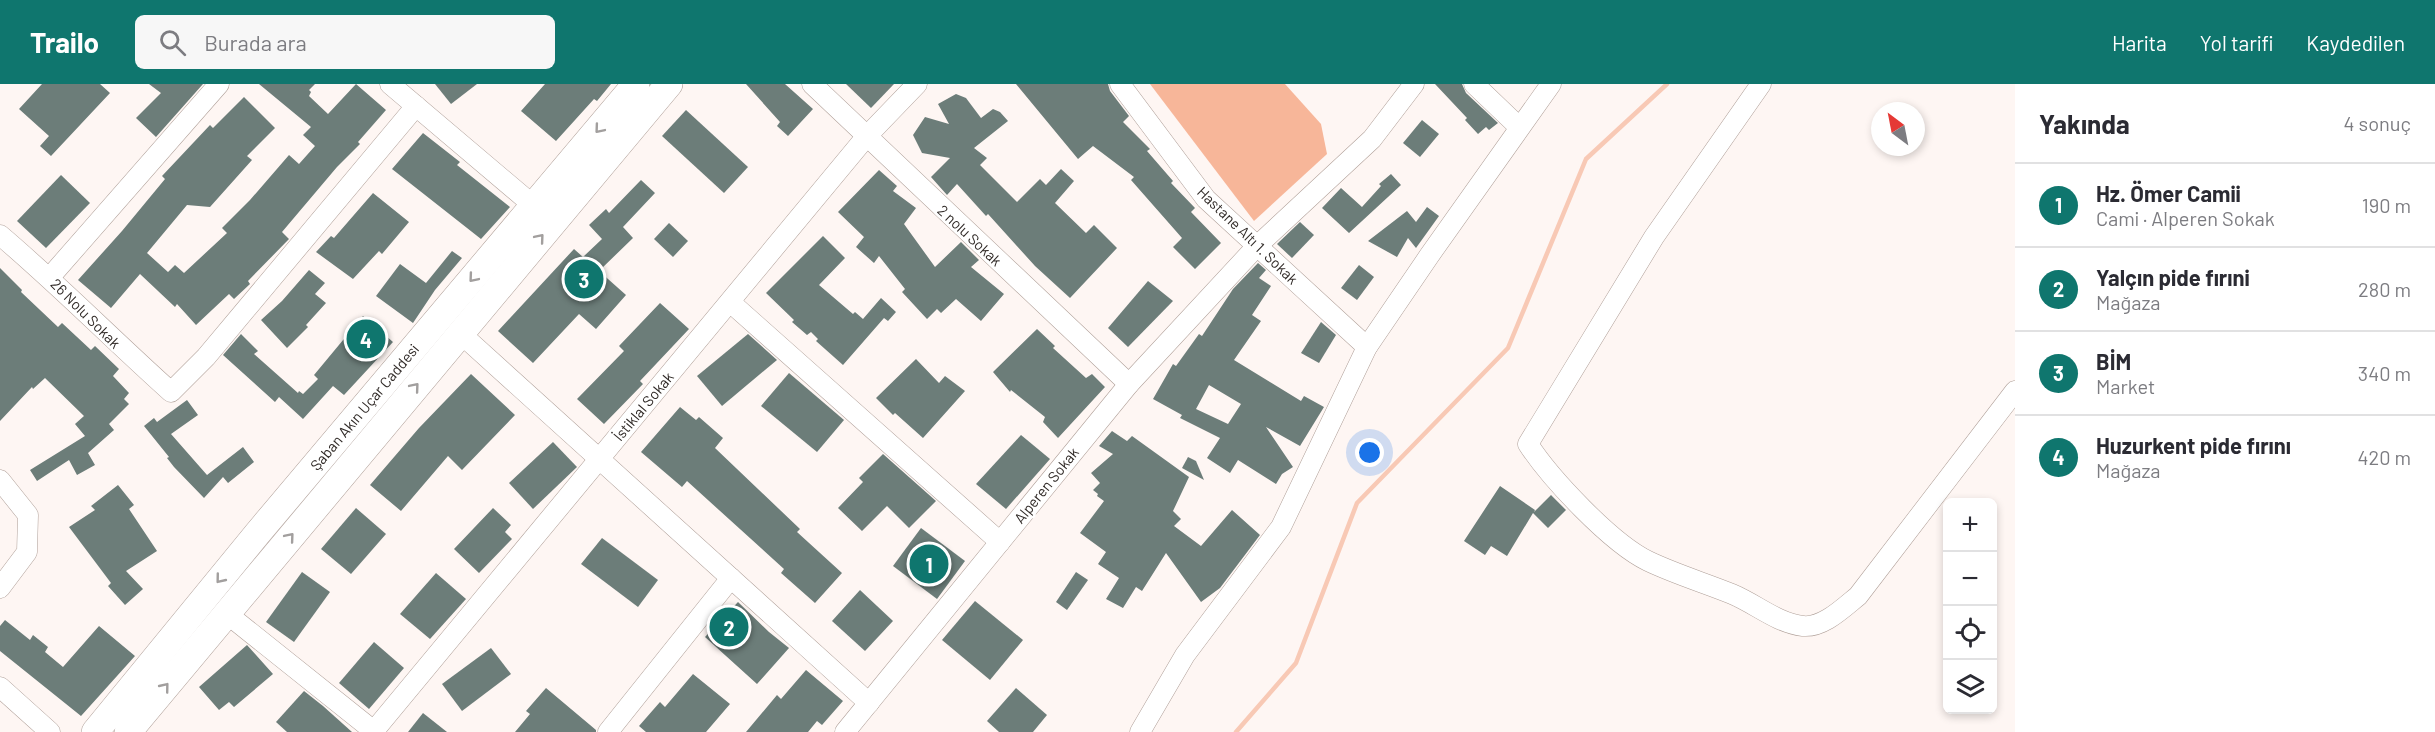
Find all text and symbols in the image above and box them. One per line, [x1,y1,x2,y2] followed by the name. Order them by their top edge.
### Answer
[135,15,555,69] search box
[30,25,99,59] text: Trailo
[156,26,189,59] icon: search
[204,29,307,55] text: Burada ara
[2112,30,2167,55] text: Harita
[2200,30,2273,55] text: Yol tarifi
[2306,30,2405,55] text: Kaydedilen
[1871,102,1925,156] north arrow
[2039,108,2130,139] text: Yakında
[2344,111,2411,135] text: 4 sonuç
[595,122,606,133] one-way arrow
[2096,180,2241,206] text: Hz. Ömer Camii
[1194,182,1302,288] street label: Hastane Altı 1. Sokak
[2055,193,2062,217] text: 1
[2362,193,2411,217] text: 190 m
[934,201,1006,270] street label: 2 nolu Sokak
[2096,206,2275,230] text: Cami · Alperen Sokak
[533,234,544,245] one-way arrow
[564,256,604,302] pin: 3
[2096,264,2250,290] text: Yalçın pide fırıni
[470,271,481,282] one-way arrow
[47,274,125,352] street label: 26 Nolu Sokak
[2053,277,2064,301] text: 2
[2358,277,2411,301] text: 280 m
[2096,290,2161,314] text: Mağaza
[346,316,386,362] pin: 4
[306,340,422,474] street label: Şaban Akın Uçar Caddesi
[2096,348,2131,374] text: BİM
[2053,361,2064,385] text: 3
[2358,361,2411,385] text: 340 m
[609,368,677,444] street label: İstiklal Sokak
[2096,374,2155,398] text: Market
[408,383,419,394] one-way arrow
[2096,432,2291,458] text: Huzurkent pide fırını
[1355,438,1384,467] your location
[1010,443,1082,527] street label: Alperen Sokak
[2052,445,2065,469] text: 4
[2357,445,2411,469] text: 420 m
[2096,458,2161,482] text: Mağaza
[1943,498,1997,714] map controls
[1943,498,1997,552] button: +
[283,533,294,544] one-way arrow
[910,542,948,586] pin: 1
[1943,552,1997,606] button: −
[216,572,227,583] one-way arrow
[710,604,748,650] pin: 2
[1943,606,1997,660] button: locate
[1943,660,1997,714] button: layers
[158,683,169,694] one-way arrow

